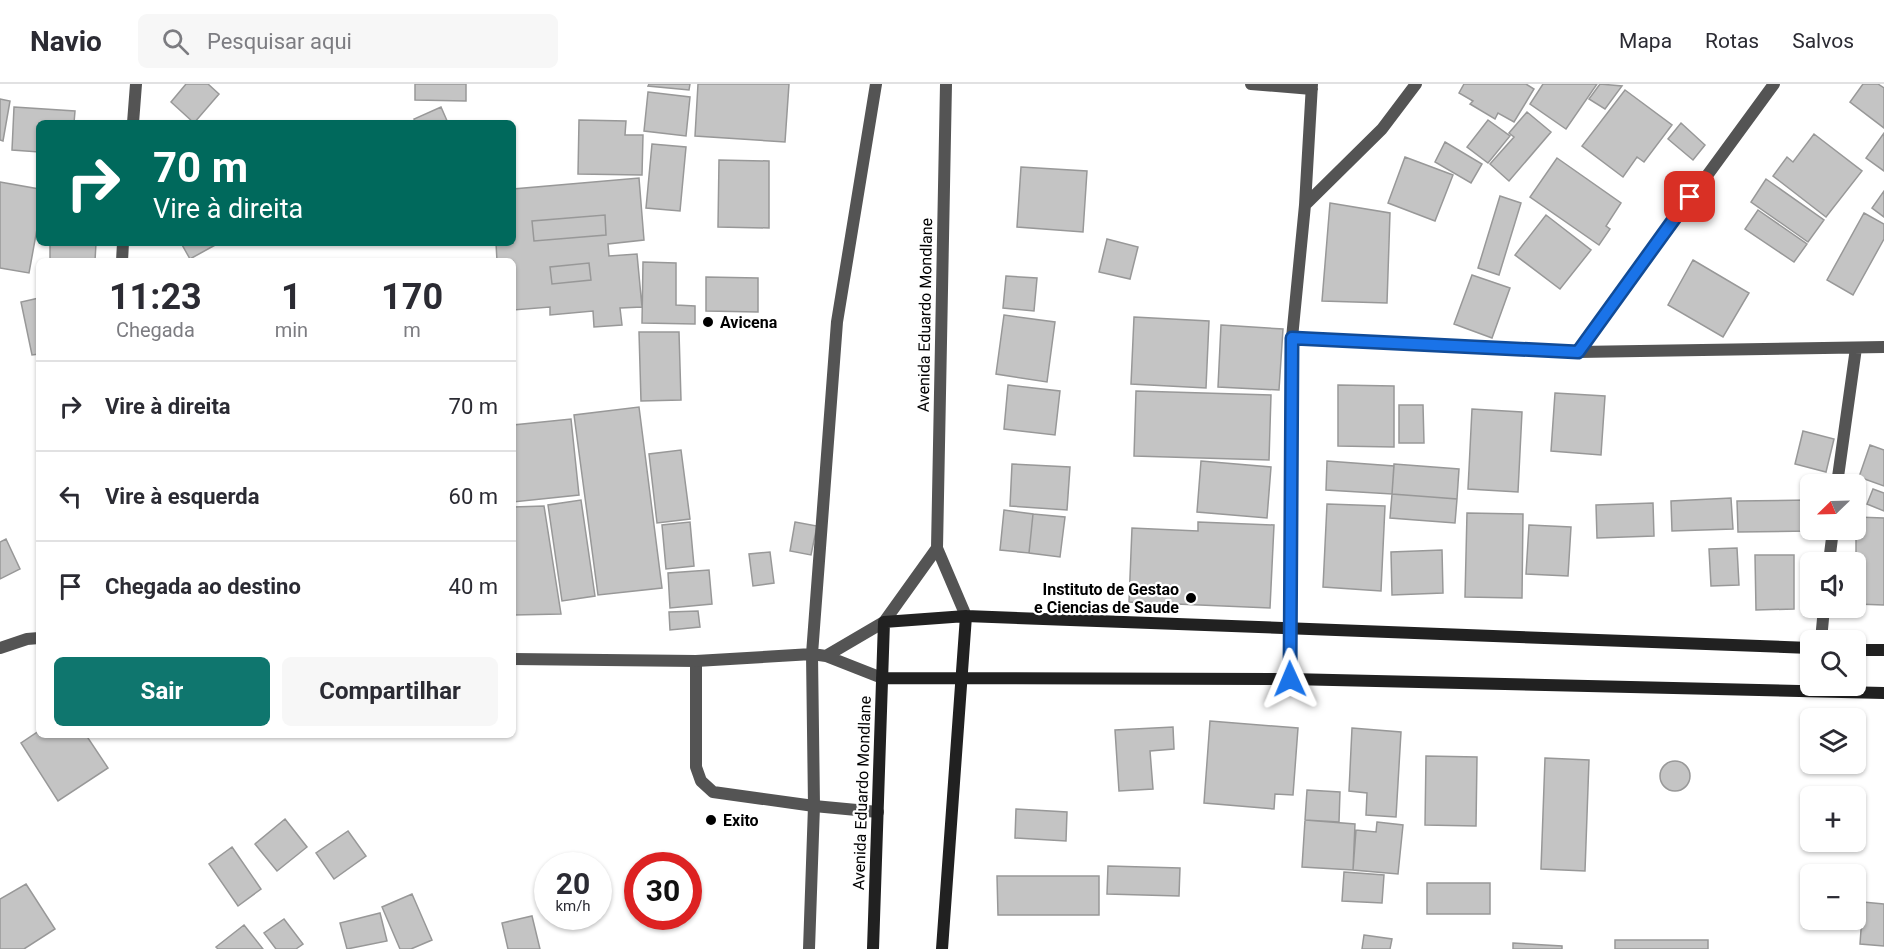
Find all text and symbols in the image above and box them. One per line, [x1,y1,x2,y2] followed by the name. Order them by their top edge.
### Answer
[138,14,558,68] search box
[30,25,102,58] text: Navio
[159,25,192,58] icon: search
[207,29,352,54] text: Pesquisar aqui
[1619,29,1672,53] text: Mapa
[1705,29,1759,53] text: Rotas
[1792,29,1854,53] text: Salvos
[153,143,248,192] text: 70 m
[54,144,132,222] icon: right
[1664,171,1715,222] pin
[1673,180,1706,213] icon: arrive
[153,193,303,225] text: Vire à direita
[914,218,936,412] street label: Avenida Eduardo Mondlane
[109,276,202,318] text: 11:23
[281,276,302,318] text: 1
[381,276,443,318] text: 170
[720,313,778,332] place label: Avicena
[701,315,715,329] marker: Avicena
[116,318,195,342] text: Chegada
[275,318,308,342] text: min
[403,318,421,342] text: m
[54,390,87,423] icon: right
[105,394,231,419] text: Vire à direita
[449,394,498,419] text: 70 m
[1800,474,1866,540] north arrow
[1800,474,1866,930] map controls
[54,480,87,513] icon: left
[105,484,259,509] text: Vire à esquerda
[449,484,498,509] text: 60 m
[1800,552,1866,618] button: sound
[54,570,87,603] icon: arrive
[105,574,301,599] text: Chegada ao destino
[449,574,498,599] text: 40 m
[1034,580,1179,617] place label: Instituto de Gestao e Ciencias de Saude
[1184,591,1198,605] marker: Instituto de Gestao e Ciencias de Saude
[1800,630,1866,696] button: search
[1258,647,1322,711] position arrow
[54,657,270,726] button: Sair
[282,657,498,726] button: Compartilhar
[849,696,875,890] street label: Avenida Eduardo Mondlane
[1800,708,1866,774] button: layers
[1800,786,1866,852] button: +
[723,811,759,830] place label: Exito
[704,813,718,827] marker: Exito
[624,852,702,930] speed limit sign: 30
[1800,864,1866,930] button: −
[556,866,590,901] text: 20
[555,897,591,915] text: km/h

